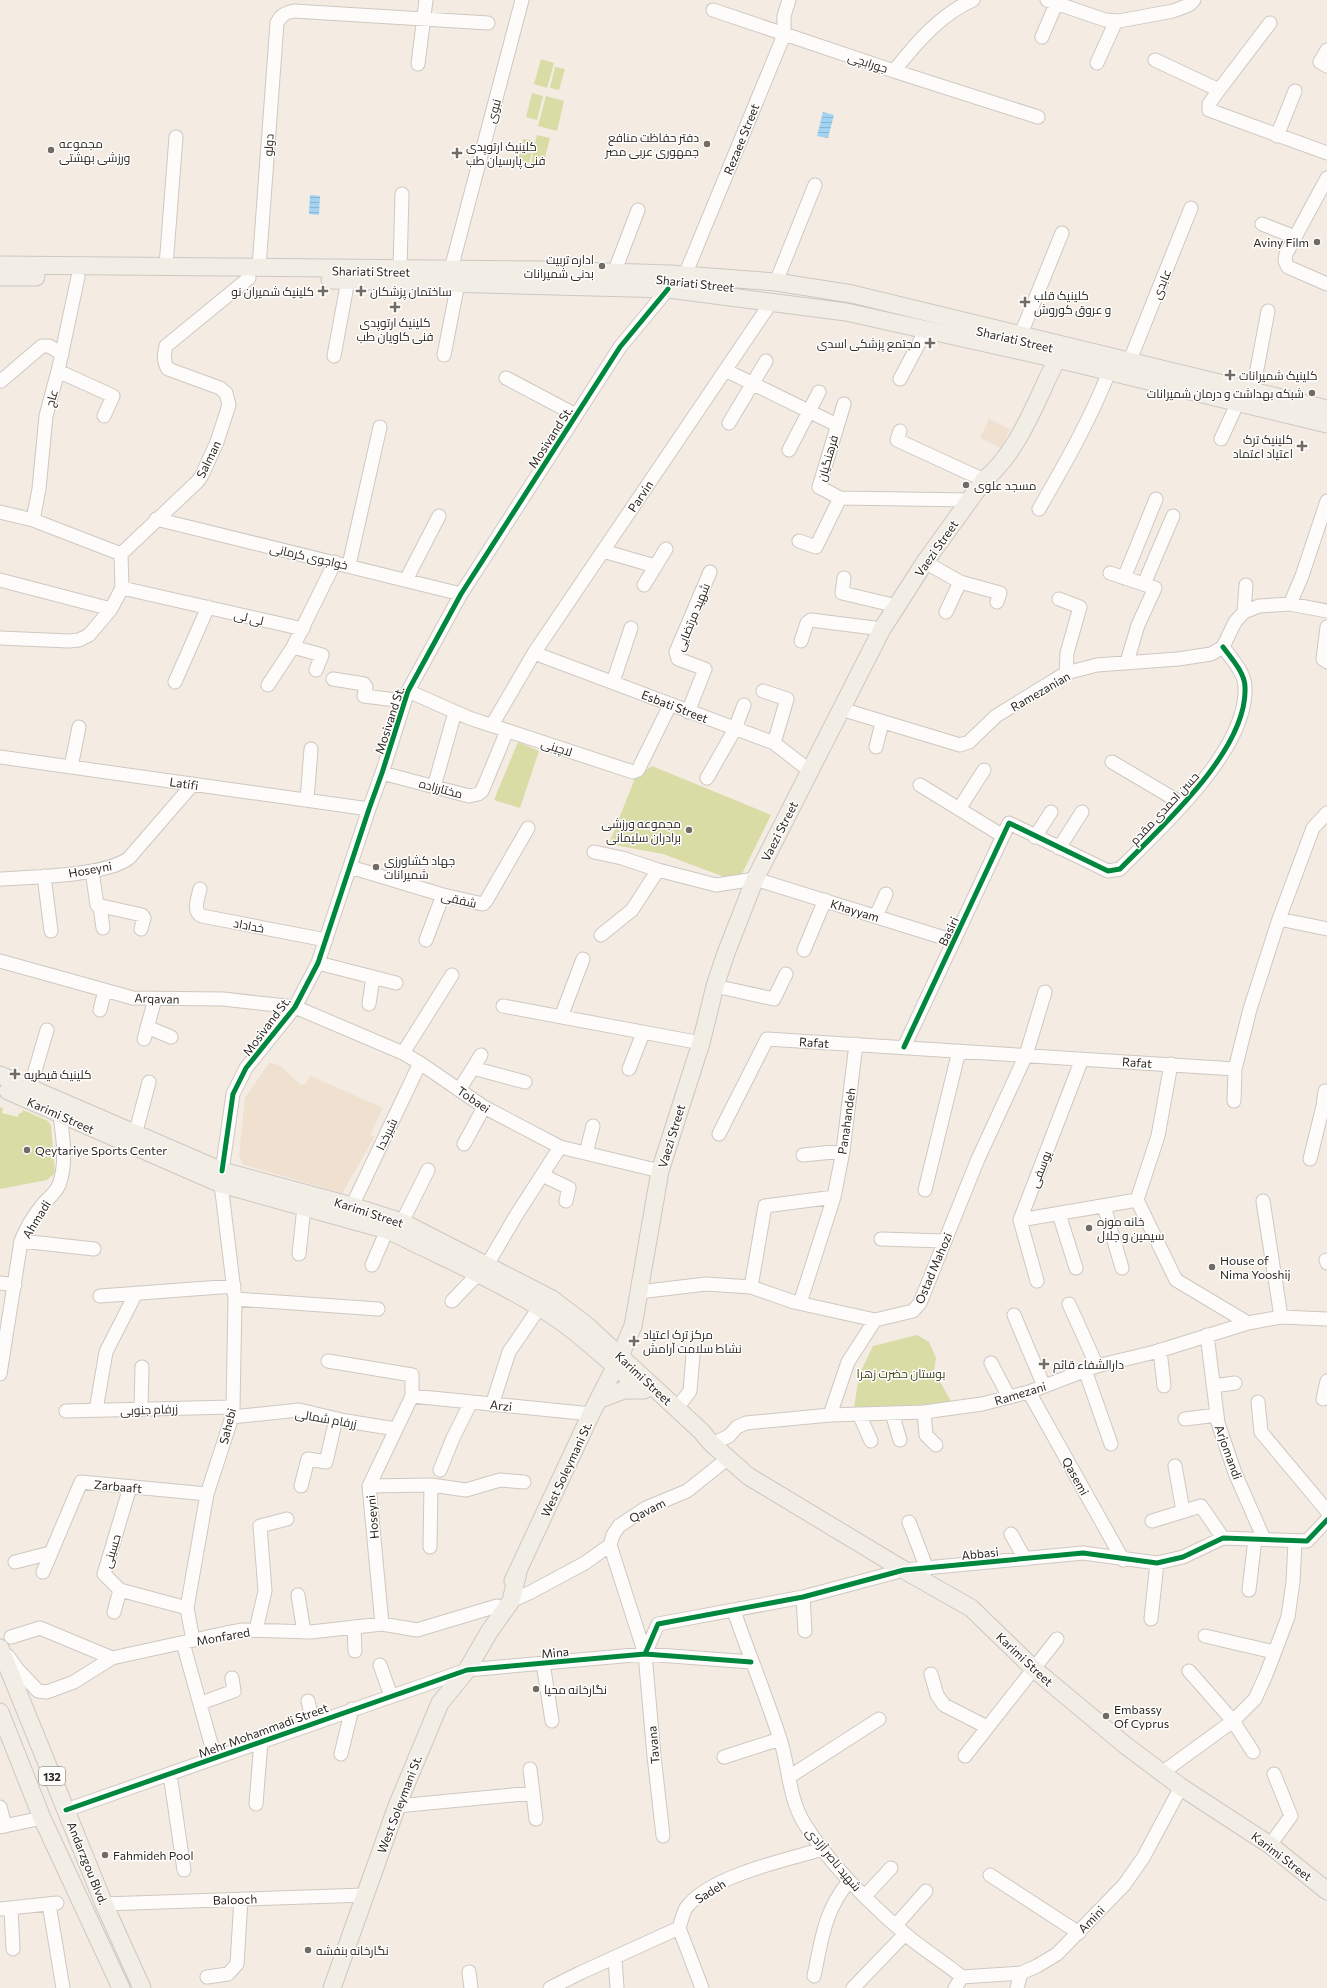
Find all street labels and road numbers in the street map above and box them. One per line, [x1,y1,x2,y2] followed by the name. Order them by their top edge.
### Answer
[845,49,890,78] street label: جورابچی
[483,97,504,125] street label: نبوی
[720,101,762,176] street label: Rezaee Street
[260,133,277,157] street label: دولو
[332,263,410,279] street label: Shariati Street
[1149,267,1174,301] street label: عابدی
[655,272,735,294] street label: Shariati Street
[975,323,1055,355] street label: Shariati Street
[42,388,62,409] street label: عاج
[525,404,575,470] street label: Mosivand St.
[814,433,841,483] street label: فرهنگیان
[193,438,223,480] street label: Salman
[624,478,656,514] street label: Parvin
[911,517,961,579] street label: Vaezi Street
[268,540,349,573] street label: خواجوی کرمانی
[672,581,713,653] street label: شهید مرتضایی
[233,607,265,628] street label: لی لی
[1008,668,1072,714] street label: Ramezanian
[372,684,407,756] street label: Mosivand St.
[640,687,710,725] street label: Esbati Street
[539,735,574,761] street label: لاچینی
[1127,769,1203,849] street label: حسن احمدی مقدم
[169,774,199,792] street label: Latifi
[418,775,464,801] street label: مختارزاده
[758,799,800,863] street label: Vaezi Street
[67,858,113,880] street label: Hoseyni
[440,888,478,911] street label: شفقی
[829,896,881,924] street label: Khayyam
[935,914,961,948] street label: Basiri
[232,915,266,935] street label: خداداد
[134,990,180,1006] street label: Arqavan
[239,994,293,1058] street label: Mosivand St.
[798,1034,830,1050] street label: Rafat
[1121,1054,1153,1070] street label: Rafat
[455,1083,493,1115] street label: Tobaei
[834,1087,858,1155] street label: Panahandeh
[25,1094,97,1136] street label: Karimi Street
[655,1103,687,1169] street label: Vaezi Street
[373,1116,400,1153] street label: شیرخدا
[1027,1148,1055,1190] street label: یوسفی
[333,1194,405,1230] street label: Karimi Street
[19,1198,53,1240] street label: Ahmadi
[912,1230,954,1306] street label: Ostad Mahozi
[613,1348,675,1408] street label: Karimi Street
[992,1379,1048,1407] street label: Ramezani
[489,1397,513,1413] street label: Arzi
[120,1401,178,1419] street label: زرفام جنوبی
[294,1406,358,1432] street label: زرفام شمالی
[216,1407,238,1445] street label: Sahebi
[538,1419,594,1519] street label: West Soleymani St.
[1213,1423,1245,1481] street label: Arjomandi
[1060,1454,1092,1498] street label: Qasemi
[93,1477,143,1495] street label: Zarbaaft
[363,1495,381,1539] street label: Hoseyni
[627,1495,667,1525] street label: Qavam
[99,1532,124,1570] street label: حسینی
[961,1544,999,1562] street label: Abbasi
[195,1624,251,1648] street label: Monfared
[994,1629,1056,1689] street label: Karimi Street
[541,1644,569,1660] street label: Mina
[196,1700,330,1760] street label: Mehr Mohammadi Street
[644,1725,662,1765] street label: Tavana
[374,1753,424,1855] street label: West Soleymani St.
[39,1767,65,1785] road number: 132
[65,1819,111,1907] street label: Andarzgou Blvd.
[803,1824,865,1894] street label: شهید ناصر آزادی
[1249,1829,1315,1883] street label: Karimi Street
[692,1876,728,1906] street label: Sadeh
[213,1891,257,1907] street label: Balooch
[1075,1903,1107,1935] street label: Amini

